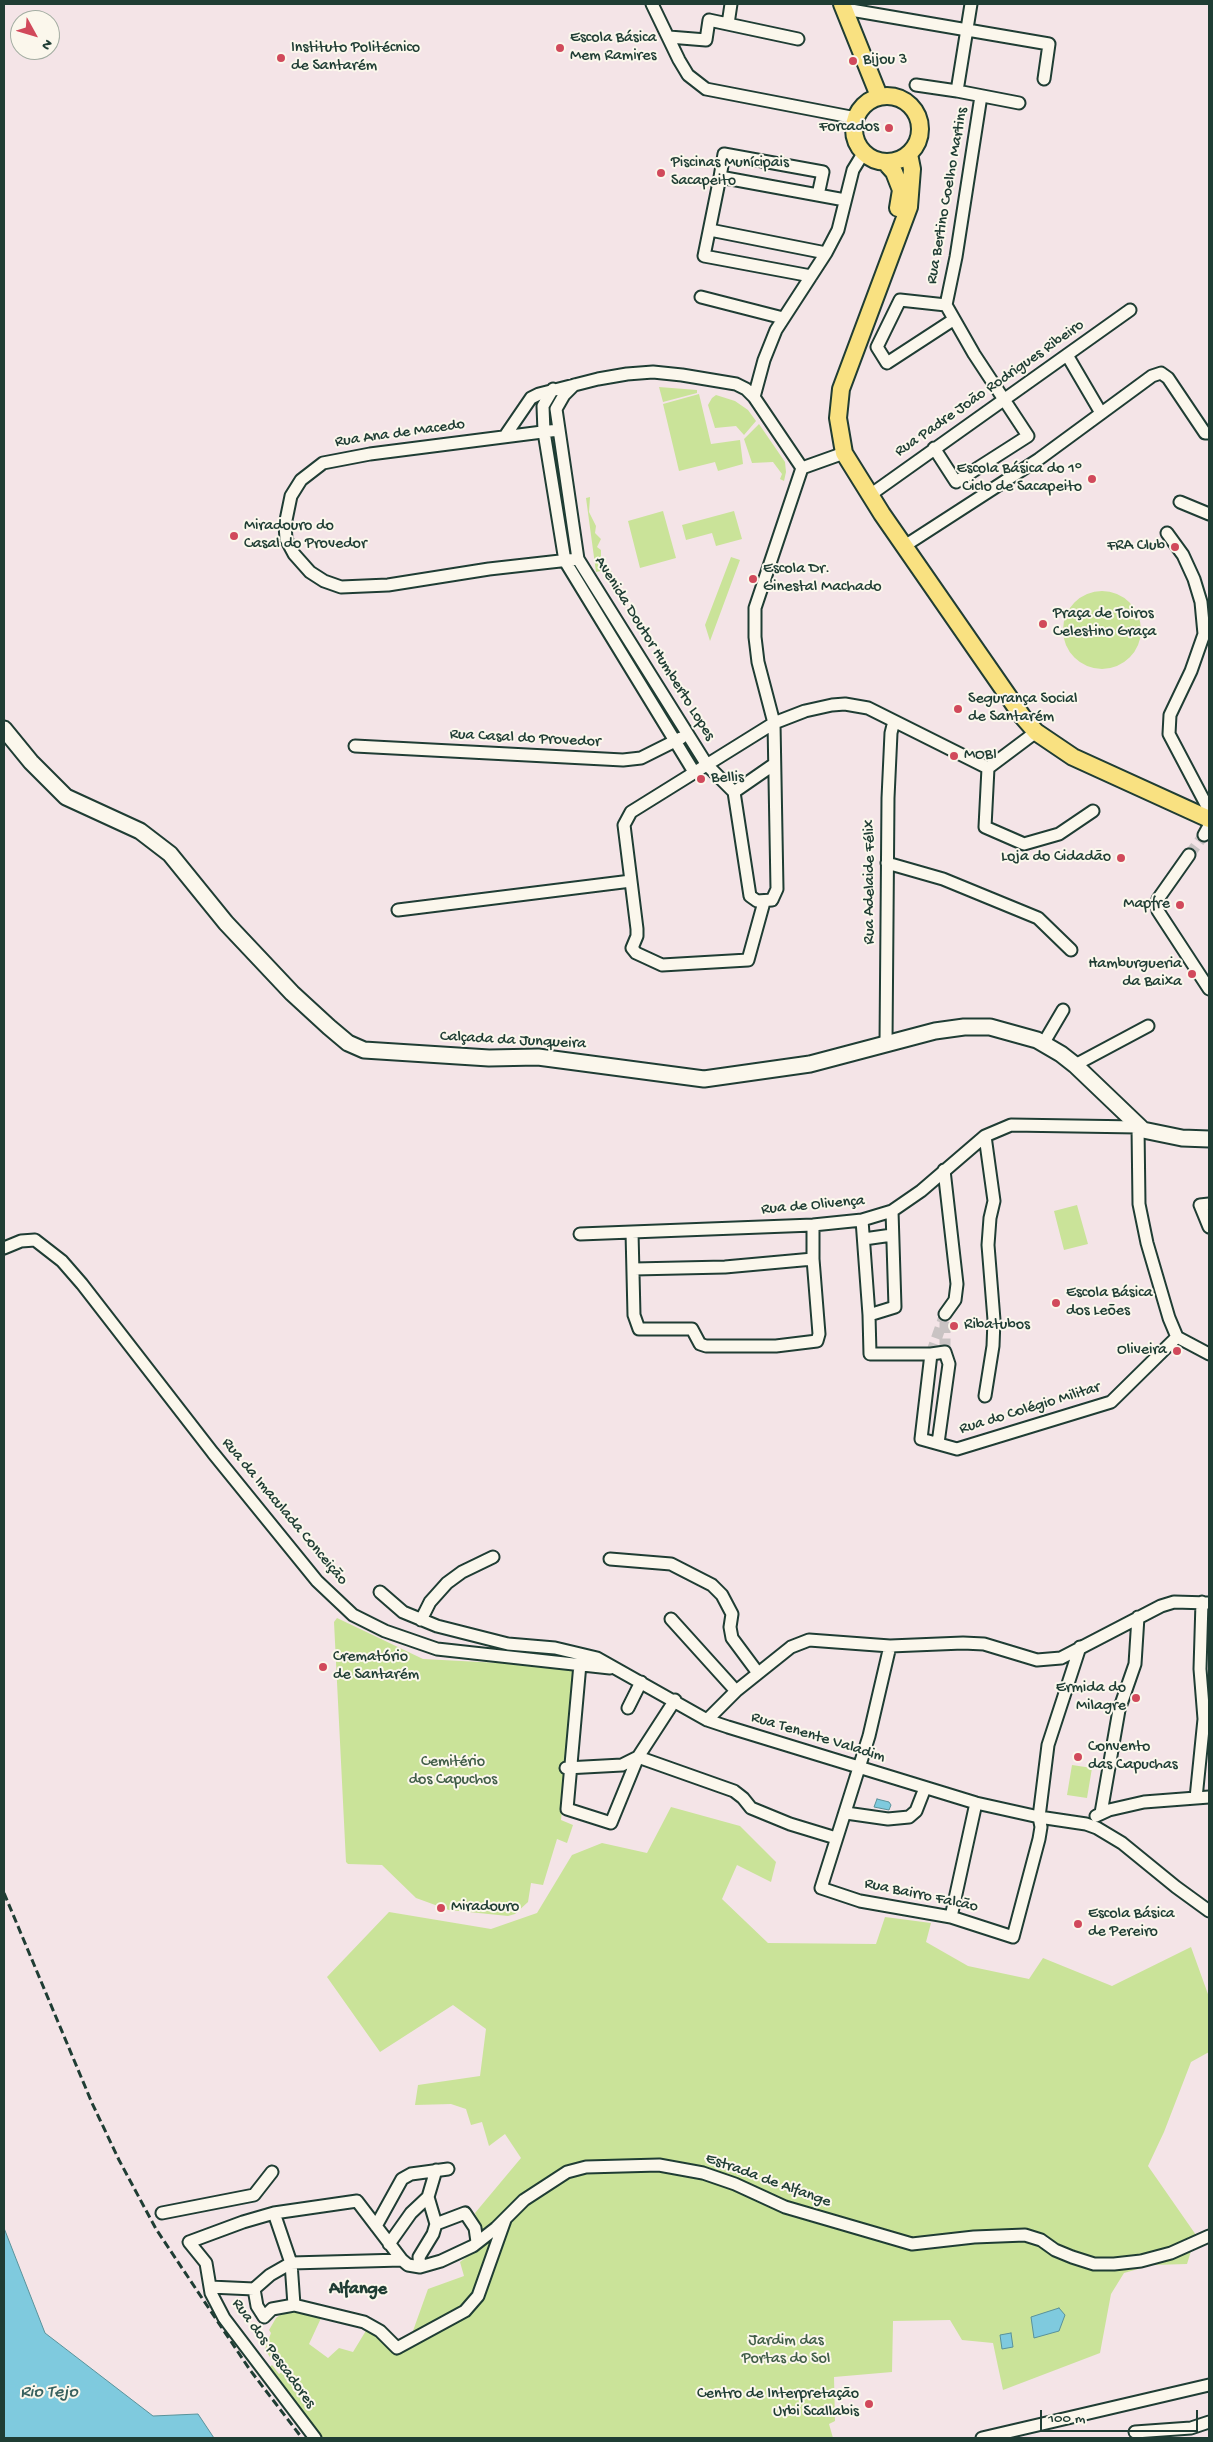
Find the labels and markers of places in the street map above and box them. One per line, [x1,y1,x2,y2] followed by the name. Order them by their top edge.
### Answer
[570,29,657,67] place label: Escola Básica Mem Ramires
[291,39,420,77] place label: Instituto Politécnico de Santarém
[554,42,566,54] marker: Escola Básica Mem Ramires
[863,51,907,71] place label: Bijou 3
[275,52,287,64] marker: Instituto Politécnico de Santarém
[847,55,859,67] marker: Bijou 3
[819,118,879,138] place label: Forcados
[883,122,895,134] marker: Forcados
[671,154,789,192] place label: Piscinas Munícipais Sacapeito
[655,167,667,179] marker: Piscinas Munícipais Sacapeito
[957,460,1082,498] place label: Escola Básica do 1° Ciclo de Sacapeito
[1086,473,1098,485] marker: Escola Básica do 1° Ciclo de Sacapeito
[244,517,367,555] place label: Miradouro do Casal do Provedor
[228,530,240,542] marker: Miradouro do Casal do Provedor
[1107,537,1165,557] place label: FRA Club
[1169,541,1181,553] marker: FRA Club
[763,560,882,598] place label: Escola Dr. Ginestal Machado
[747,573,759,585] marker: Escola Dr. Ginestal Machado
[1053,605,1156,643] place label: Praça de Toiros Celestino Graça
[1037,618,1049,630] marker: Praça de Toiros Celestino Graça
[968,690,1078,728] place label: Segurança Social de Santarém
[952,703,964,715] marker: Segurança Social de Santarém
[964,746,997,766] place label: MOBI
[948,750,960,762] marker: MOBI
[711,769,744,789] place label: Bellis
[695,773,707,785] marker: Bellis
[1001,848,1111,868] place label: Loja do Cidadão
[1115,852,1127,864] marker: Loja do Cidadão
[1123,895,1170,915] place label: Mapfre
[1174,899,1186,911] marker: Mapfre
[1088,955,1182,993] place label: Hamburgueria da Baixa
[1186,968,1198,980] marker: Hamburgueria da Baixa
[1066,1284,1153,1322] place label: Escola Básica dos Leões
[1050,1297,1062,1309] marker: Escola Básica dos Leões
[964,1316,1030,1336] place label: Ribatubos
[948,1320,960,1332] marker: Ribatubos
[1117,1341,1167,1361] place label: Oliveira
[1171,1345,1183,1357] marker: Oliveira
[333,1648,419,1686] place label: Crematório de Santarém
[317,1661,329,1673] marker: Crematório de Santarém
[1056,1679,1126,1717] place label: Ermida do Milagre
[1130,1692,1142,1704] marker: Ermida do Milagre
[1088,1738,1178,1776] place label: Convento das Capuchas
[1072,1751,1084,1763] marker: Convento das Capuchas
[451,1898,519,1918] place label: Miradouro
[435,1902,447,1914] marker: Miradouro
[1088,1905,1175,1943] place label: Escola Básica de Pereiro
[1072,1918,1084,1930] marker: Escola Básica de Pereiro
[697,2385,859,2423] place label: Centro de Interpretação Urbi Scallabis
[863,2398,875,2410] marker: Centro de Interpretação Urbi Scallabis

